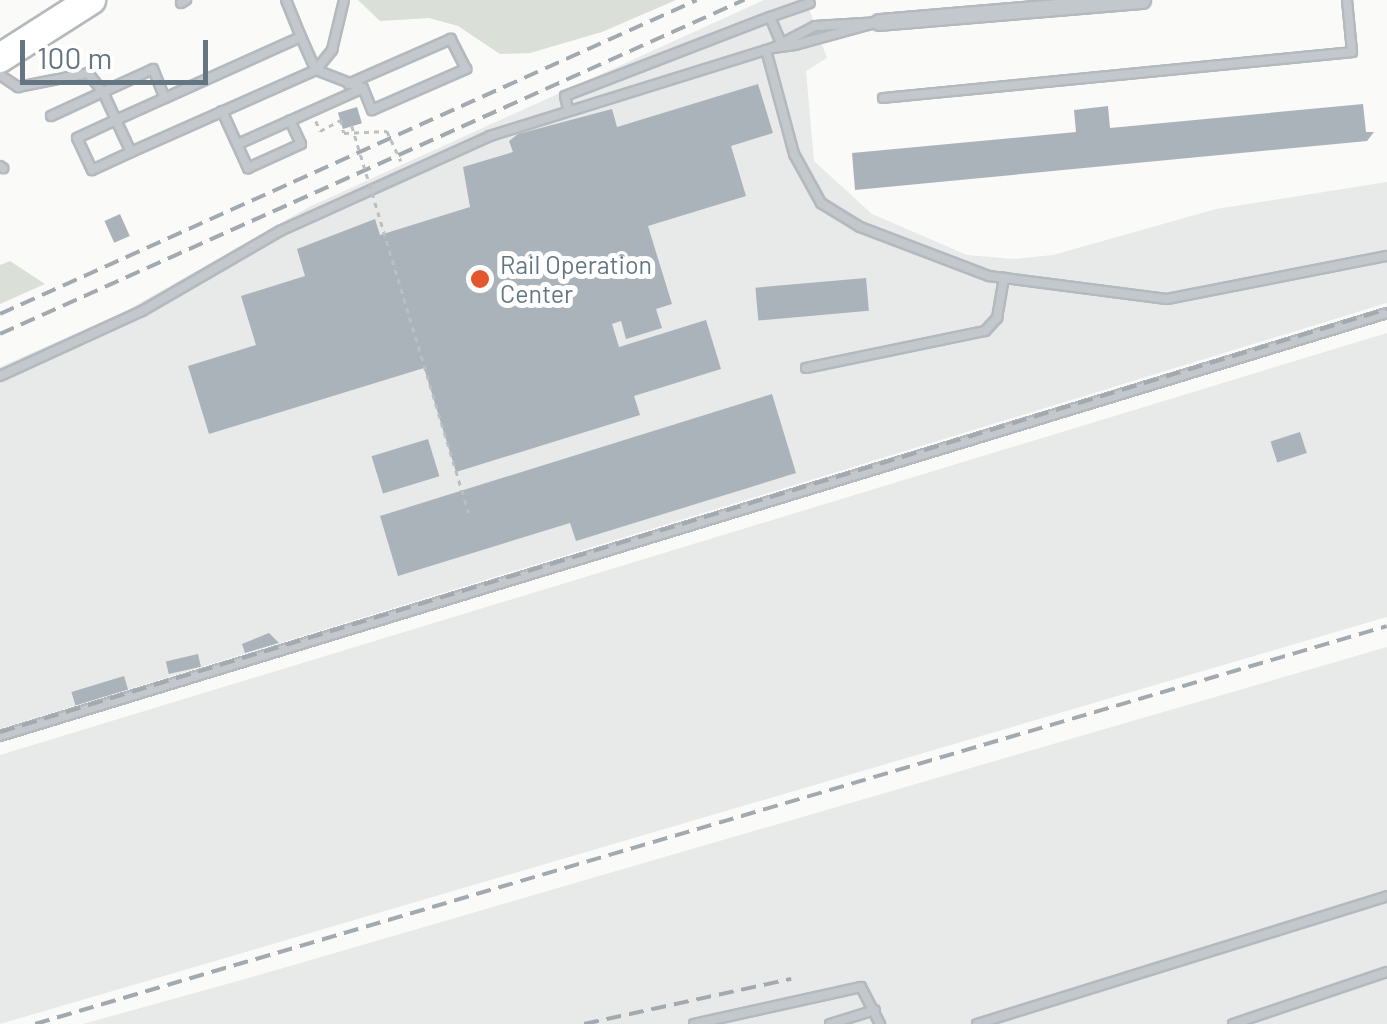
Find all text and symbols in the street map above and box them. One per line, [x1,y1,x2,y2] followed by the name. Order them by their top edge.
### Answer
[25,20,212,82] scale bar
[37,39,112,75] text: 100 m
[500,250,652,309] place label: Rail Operation Center
[469,268,491,290] marker: Rail Operation Center

